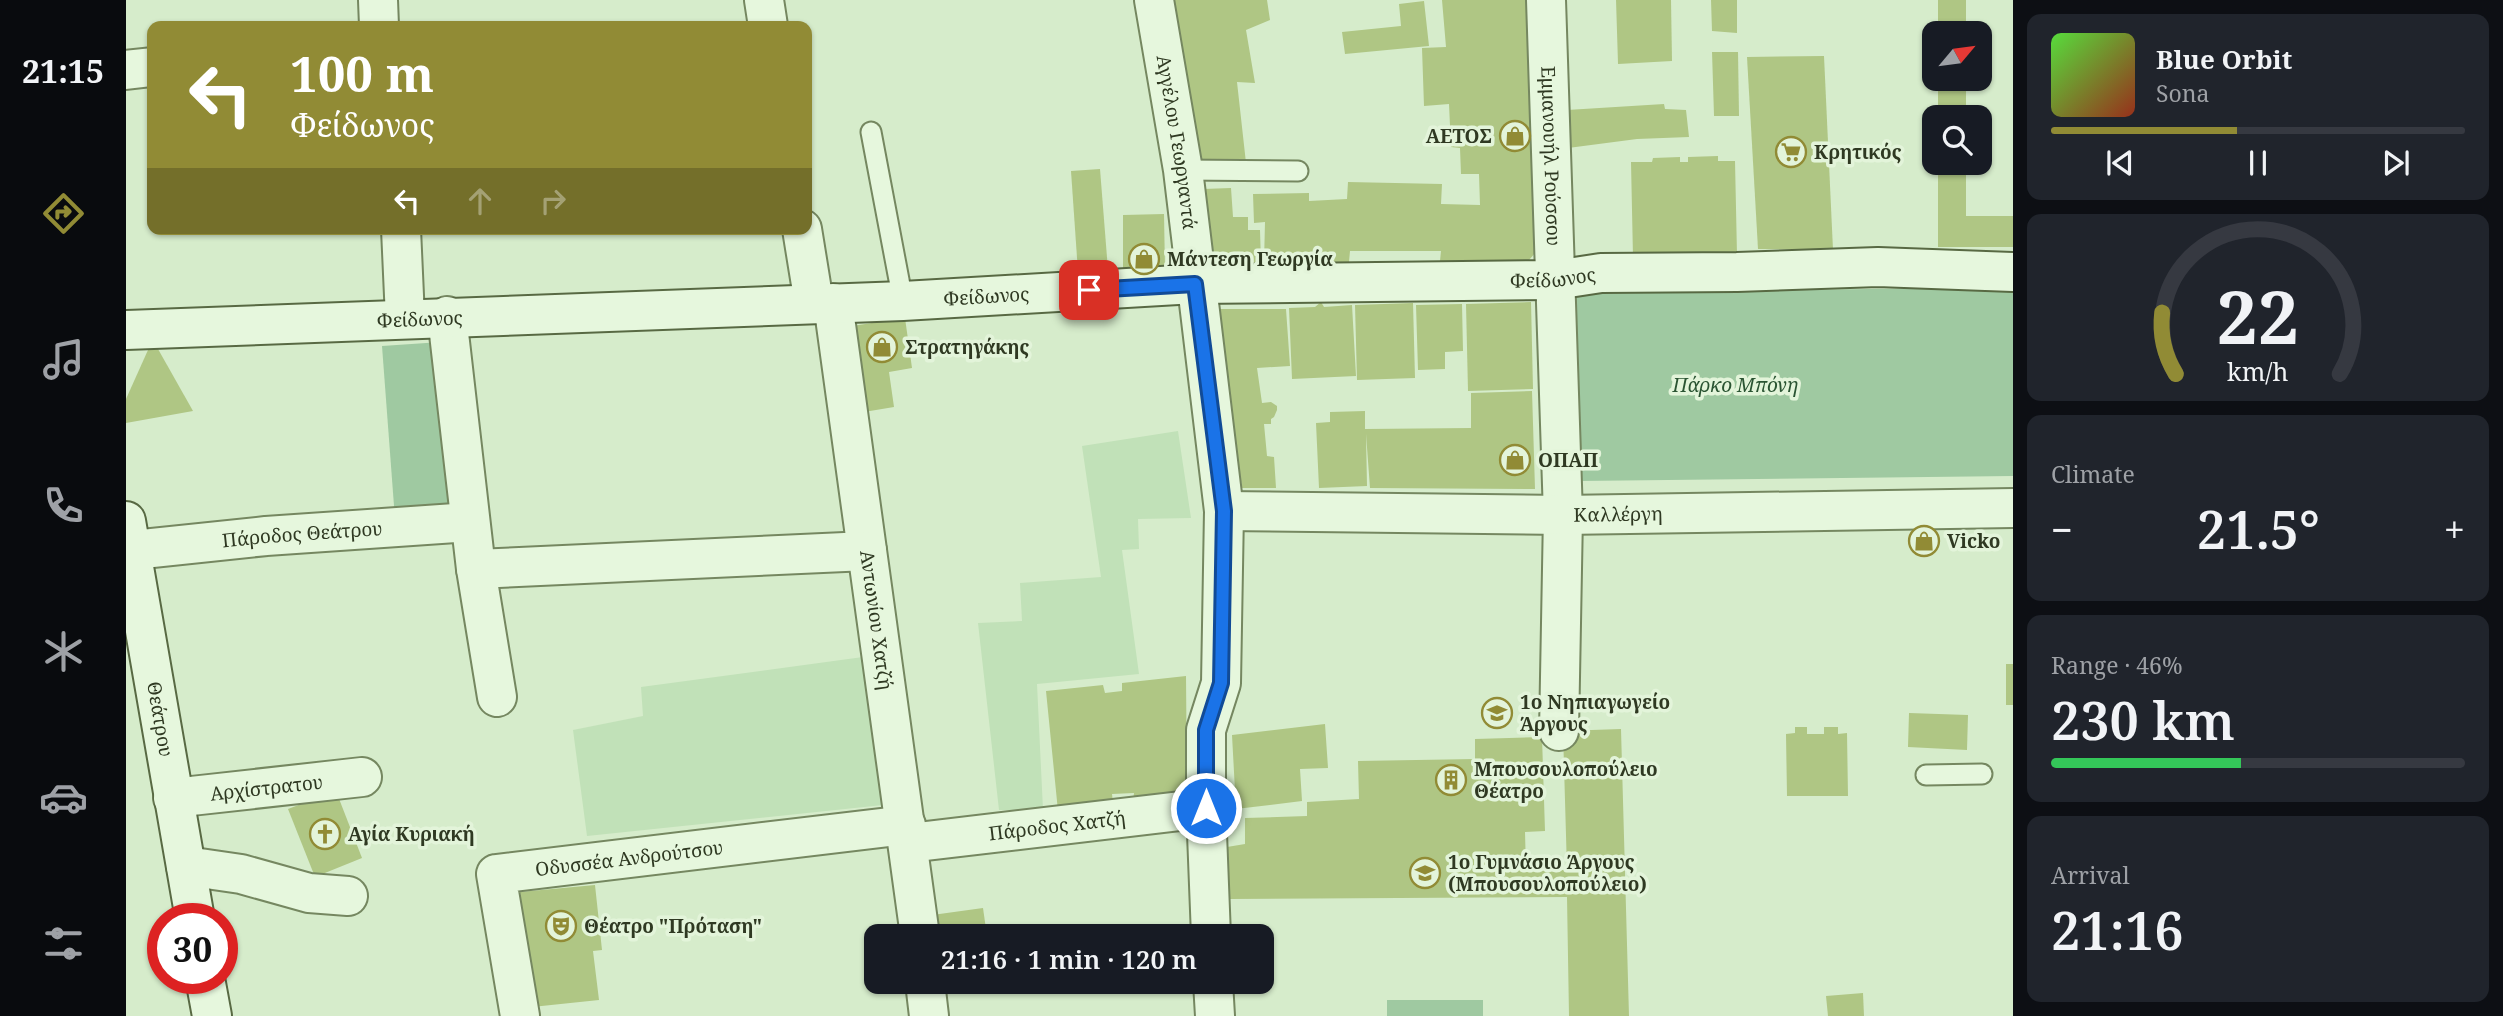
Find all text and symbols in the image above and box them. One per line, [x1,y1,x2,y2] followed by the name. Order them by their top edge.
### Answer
[1922,21,1992,91] north arrow
[1922,21,1992,175] map controls
[290,40,434,106] text: 100 m
[2156,41,2292,77] text: Blue Orbit
[22,49,104,92] text: 21:15
[175,49,266,140] icon: left
[1151,53,1203,231] street label: Αγγέλου Γεωργαντά
[1535,66,1567,246] street label: Εμμανουήλ Ρούσσου
[2156,77,2210,109] text: Sona
[290,103,435,146] text: Φείδωνος
[1922,105,1992,175] button: search
[1498,119,1532,153] shop icon: ΑΕΤΟΣ
[1426,123,1492,149] place label: ΑΕΤΟΣ
[1774,135,1808,169] supermarket icon: Κρητικός
[1814,139,1902,165] place label: Κρητικός
[2101,144,2139,182] icon: previous
[2239,144,2277,182] icon: pause
[2377,144,2415,182] icon: next
[388,182,426,220] icon: left
[461,182,499,220] icon: ahead
[534,182,572,220] icon: right
[39,189,88,238] icon: directions
[1127,242,1161,276] shop icon: Μάντεση Γεωργία
[1167,246,1333,272] place label: Μάντεση Γεωργία
[1059,260,1119,320] pin
[1510,261,1597,293] street label: Φείδωνος
[2217,266,2299,365] text: 22
[1070,271,1108,309] icon: arrive
[943,281,1030,312] street label: Φείδωνος
[376,304,463,334] street label: Φείδωνος
[865,330,899,364] shop icon: Στρατηγάκης
[905,334,1029,360] place label: Στρατηγάκης
[39,335,88,384] icon: music
[2227,353,2289,387] text: km/h
[1671,372,1798,398] park label: Πάρκο Μπόνη
[1498,443,1532,477] shop icon: ΟΠΑΠ
[1538,447,1598,473] place label: ΟΠΑΠ
[2051,458,2135,490] text: Climate
[39,481,88,530] icon: phone
[2197,493,2320,564] text: 21.5°
[1573,500,1663,528] street label: Καλλέργη
[2051,503,2073,555] text: −
[2444,503,2465,555] text: +
[221,515,383,554] street label: Πάροδος Θεάτρου
[1907,524,1941,558] shop icon: Vicko
[1947,528,2000,554] place label: Vicko
[854,549,899,691] street label: Αντωνίου Χατζή
[39,627,88,676] icon: climate
[2051,649,2183,681] text: Range · 46%
[141,679,180,759] street label: Θεάτρου
[2051,684,2235,755] text: 230 km
[1520,689,1670,737] place label: 1ο Νηπιαγωγείο Άργους
[1480,696,1514,730] school or university icon: 1ο Νηπιαγωγείο Άργους
[1474,756,1658,804] place label: Μπουσουλοπούλειο Θέατρο
[1434,763,1468,797] building icon: Μπουσουλοπούλειο Θέατρο
[209,768,324,807] street label: Αρχίστρατου
[1169,771,1243,845] position arrow
[39,773,88,822] icon: car
[987,805,1127,847] street label: Πάροδος Χατζή
[308,817,342,851] church icon: Αγία Κυριακή
[348,821,475,847] place label: Αγία Κυριακή
[534,834,725,882] street label: Οδυσσέα Ανδρούτσου
[1448,849,1647,897] place label: 1ο Γυμνάσιο Άργους (Μπουσουλοπούλειο)
[1408,856,1442,890] school or university icon: 1ο Γυμνάσιο Άργους (Μπουσουλοπούλειο)
[2051,859,2130,891] text: Arrival
[2051,894,2184,965] text: 21:16
[147,903,238,994] speed limit sign: 30
[544,909,578,943] theatre icon: Θέατρο "Πρόταση"
[584,913,762,939] place label: Θέατρο "Πρόταση"
[39,919,88,968] icon: filters
[941,941,1197,977] text: 21:16 · 1 min · 120 m

